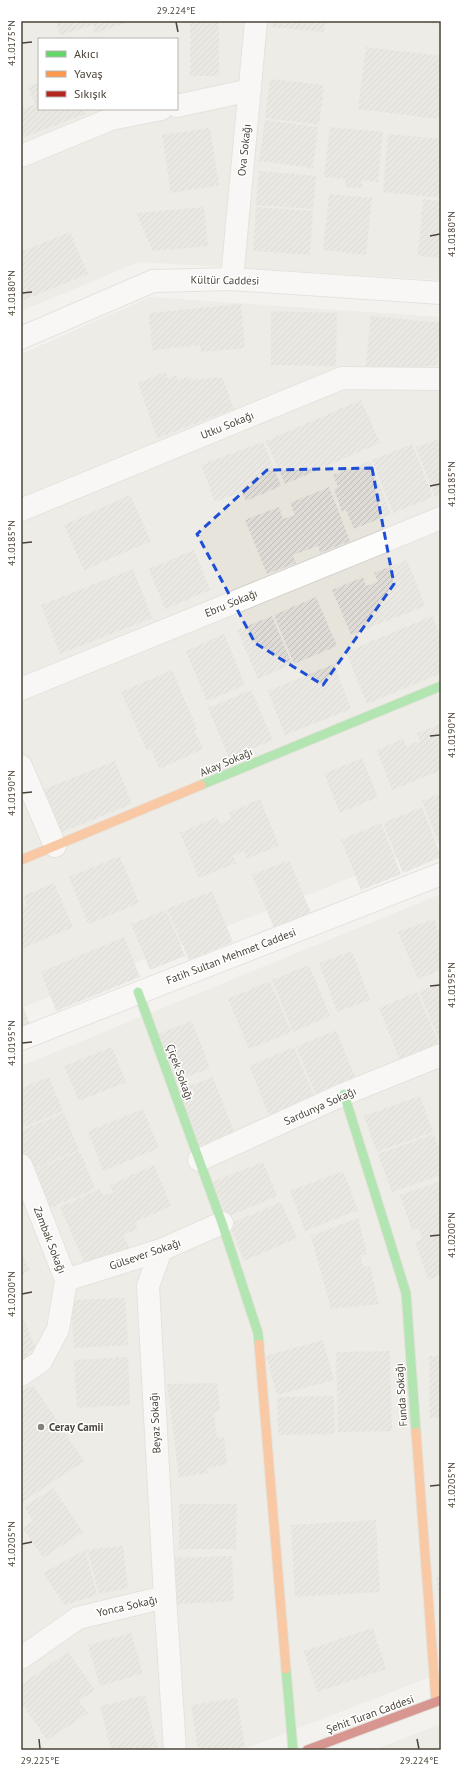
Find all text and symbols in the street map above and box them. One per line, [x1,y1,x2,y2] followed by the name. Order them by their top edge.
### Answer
[157,4,196,17] text: 29.224°E
[5,20,18,66] text: 41.0175°N
[38,38,178,110] legend
[74,46,99,61] text: Akıcı
[74,66,103,81] text: Yavaş
[74,86,107,101] text: Sıkışık
[234,123,254,177] street label: Ova Sokağı
[445,211,458,257] text: 41.0180°N
[5,270,18,316] text: 41.0180°N
[191,272,260,288] street label: Kültür Caddesi
[198,408,256,442] street label: Utku Sokağı
[445,461,458,507] text: 41.0185°N
[5,520,18,566] text: 41.0185°N
[203,586,259,620] street label: Ebru Sokağı
[445,712,458,758] text: 41.0190°N
[197,745,255,779] street label: Akay Sokağı
[5,770,18,816] text: 41.0190°N
[164,925,298,987] street label: Fatih Sultan Mehmet Caddesi
[445,962,458,1008] text: 41.0195°N
[5,1020,18,1066] text: 41.0195°N
[163,1042,197,1102] street label: Çiçek Sokağı
[282,1084,358,1128] street label: Sardunya Sokağı
[31,1204,69,1276] street label: Zambak Sokağı
[445,1212,458,1258] text: 41.0200°N
[107,1235,183,1273] street label: Gülsever Sokağı
[5,1271,18,1317] text: 41.0200°N
[392,1363,410,1427] street label: Funda Sokağı
[146,1392,164,1454] street label: Beyaz Sokağı
[49,1420,103,1434] place label: Ceray Camii
[36,1422,46,1432] marker: Ceray Camii
[445,1462,458,1508] text: 41.0205°N
[5,1521,18,1567] text: 41.0205°N
[95,1592,159,1620] street label: Yonca Sokağı
[324,1692,416,1736] street label: Şehit Turan Caddesi
[21,1754,60,1767] text: 29.225°E
[400,1754,439,1767] text: 29.224°E

